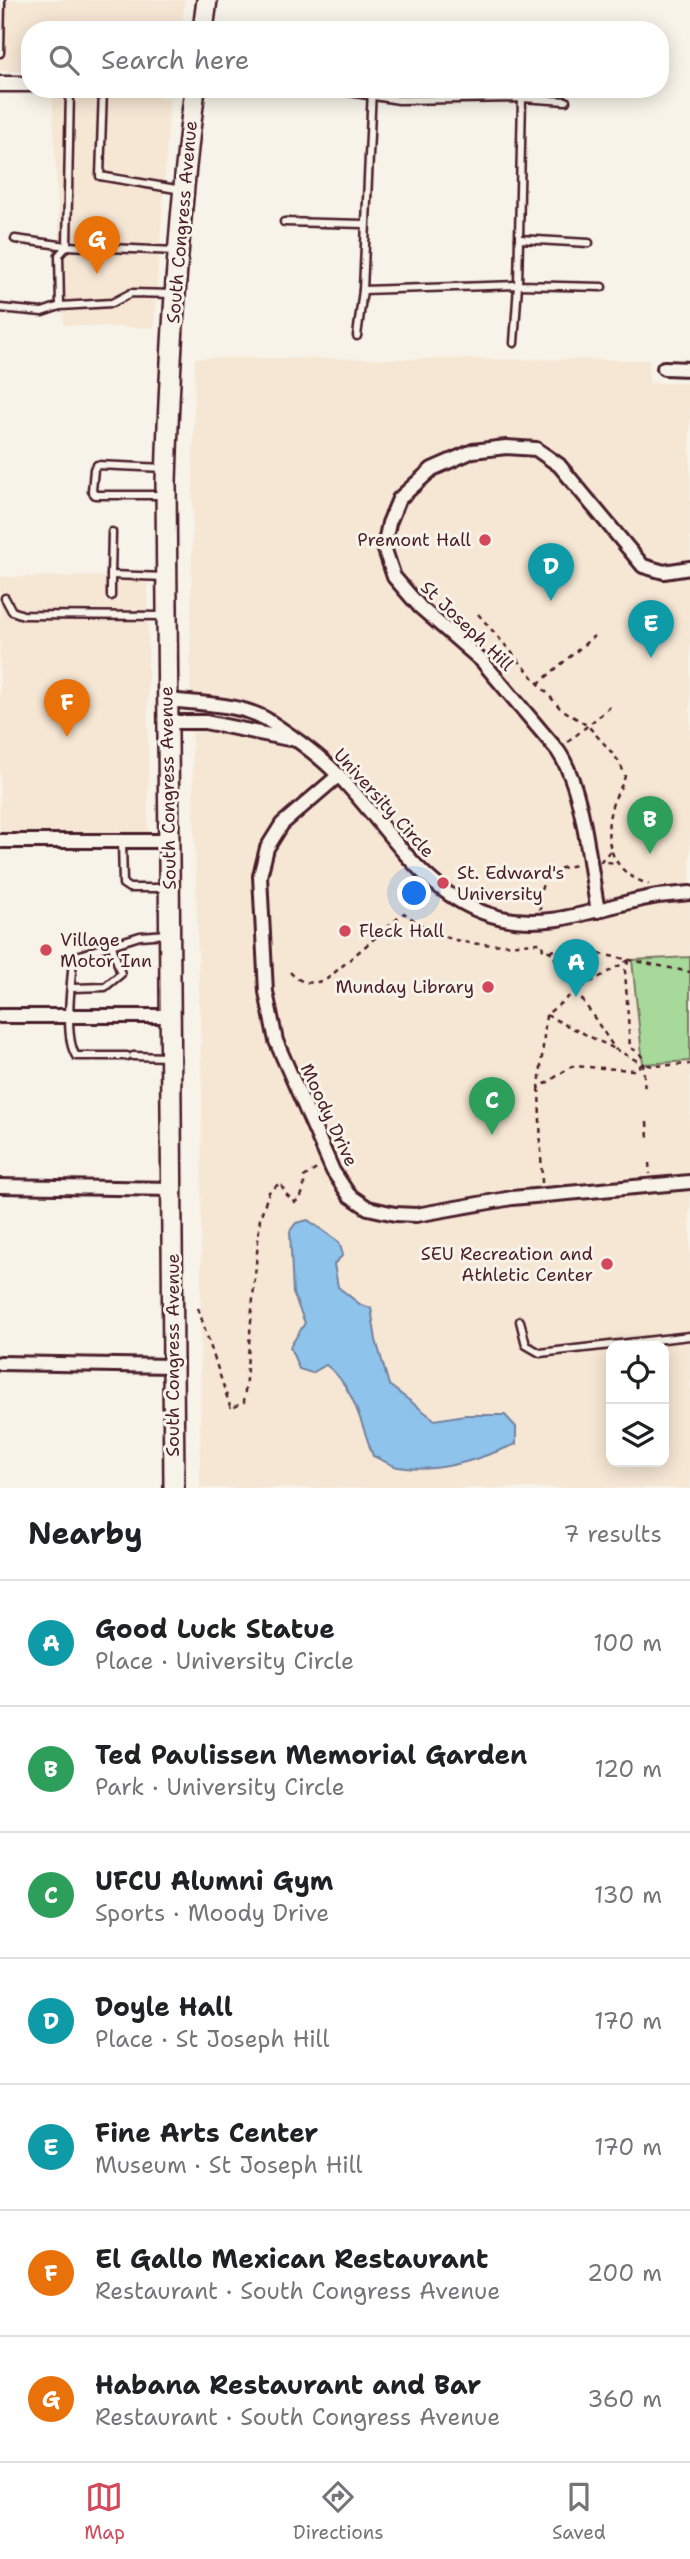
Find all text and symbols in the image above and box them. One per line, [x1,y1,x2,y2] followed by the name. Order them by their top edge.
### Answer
[21,21,669,98] search box
[45,41,83,79] icon: search
[101,42,250,77] text: Search here
[161,120,203,324] street label: South Congress Avenue
[74,216,120,274] pin: G
[357,528,472,552] place label: Premont Hall
[477,532,493,548] marker: Premont Hall
[528,543,574,601] pin: D
[415,576,519,677] street label: St Joseph Hill
[628,600,674,658] pin: E
[44,679,90,737] pin: F
[154,686,182,890] street label: South Congress Avenue
[328,743,440,863] street label: University Circle
[627,796,673,854] pin: B
[457,861,564,906] place label: St. Edward's University
[435,875,451,891] marker: St. Edward's University
[397,876,431,910] your location
[359,919,445,943] place label: Fleck Hall
[337,923,353,939] marker: Fleck Hall
[60,928,152,973] place label: Village Motor Inn
[553,939,599,997] pin: A
[38,942,54,958] marker: Village Motor Inn
[335,975,474,999] place label: Munday Library
[480,979,496,995] marker: Munday Library
[295,1060,363,1170] street label: Moody Drive
[469,1077,515,1135] pin: C
[421,1242,593,1287] place label: SEU Recreation and Athletic Center
[161,1253,185,1457] street label: South Congress Avenue
[599,1256,615,1272] marker: SEU Recreation and Athletic Center
[606,1341,669,1467] map controls
[606,1341,669,1404] button: locate
[606,1404,669,1467] button: layers
[28,1513,143,1554] text: Nearby
[563,1519,662,1549] text: 7 results
[95,1611,335,1646] text: Good Luck Statue
[42,1628,60,1658] text: A
[593,1628,662,1658] text: 100 m
[95,1646,354,1676] text: Place · University Circle
[95,1737,527,1772] text: Ted Paulissen Memorial Garden
[44,1754,58,1784] text: B
[594,1754,662,1784] text: 120 m
[95,1772,345,1802] text: Park · University Circle
[95,1863,333,1898] text: UFCU Alumni Gym
[44,1880,58,1910] text: C
[594,1880,662,1910] text: 130 m
[95,1898,329,1928] text: Sports · Moody Drive
[95,1989,233,2024] text: Doyle Hall
[43,2006,59,2036] text: D
[594,2006,662,2036] text: 170 m
[95,2024,329,2054] text: Place · St Joseph Hill
[95,2115,318,2150] text: Fine Arts Center
[43,2132,59,2162] text: E
[594,2132,662,2162] text: 170 m
[95,2150,362,2180] text: Museum · St Joseph Hill
[95,2241,488,2276] text: El Gallo Mexican Restaurant
[44,2258,58,2288] text: F
[587,2258,662,2288] text: 200 m
[95,2276,500,2306] text: Restaurant · South Congress Avenue
[95,2367,481,2402] text: Habana Restaurant and Bar
[42,2384,60,2414] text: G
[587,2384,662,2414] text: 360 m
[95,2402,500,2432] text: Restaurant · South Congress Avenue
[84,2478,125,2545] tab: Map
[293,2478,384,2545] tab: Directions
[552,2478,606,2545] tab: Saved

